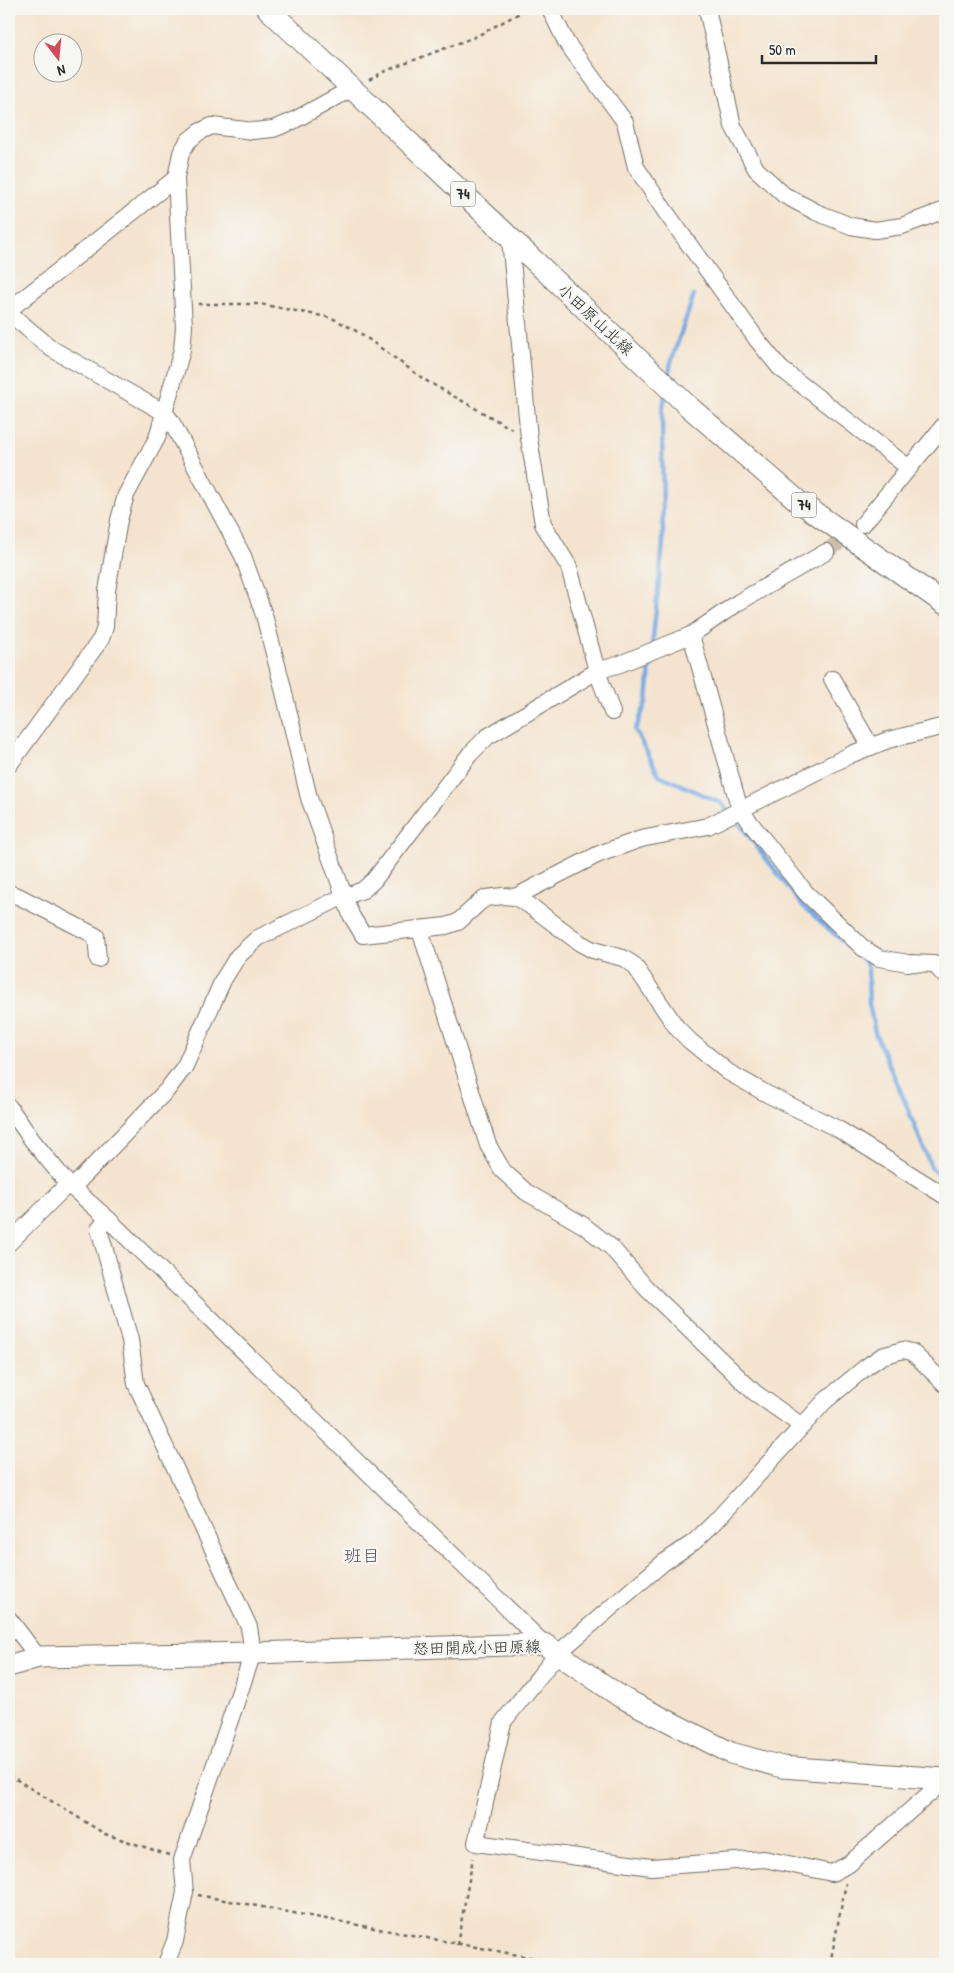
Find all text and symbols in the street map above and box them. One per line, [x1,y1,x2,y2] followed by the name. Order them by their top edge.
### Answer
[32,32,82,82] north arrow
[762,32,875,64] scale bar
[769,39,796,60] text: 50 m
[55,61,68,81] text: N
[450,182,476,206] road number: 74
[553,278,639,360] street label: 小田原山北線
[792,492,816,518] road number: 74
[344,1543,380,1568] district label: 班目
[413,1635,541,1659] street label: 怒田開成小田原線

